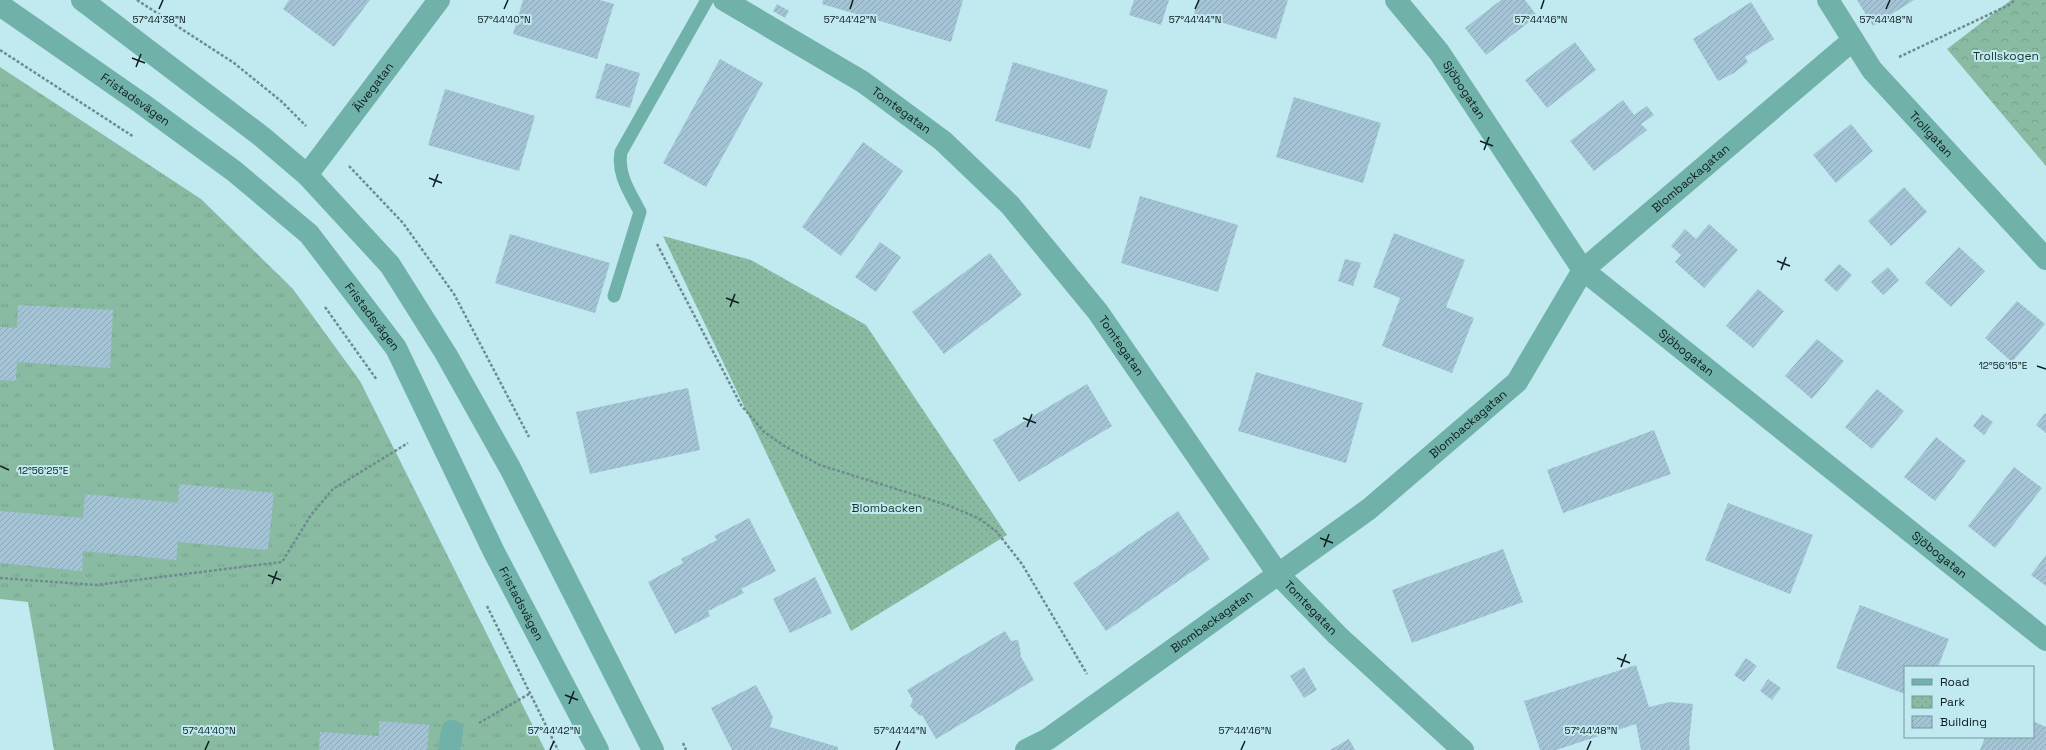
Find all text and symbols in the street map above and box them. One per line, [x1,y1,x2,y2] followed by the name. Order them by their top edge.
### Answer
[132,13,186,26] text: 57°44'38"N
[477,13,531,26] text: 57°44'40"N
[824,13,876,26] text: 57°44'42"N
[1169,13,1221,26] text: 57°44'44"N
[1515,13,1567,26] text: 57°44'46"N
[1860,13,1912,26] text: 57°44'48"N
[1973,48,2039,64] park label: Trollskogen
[1439,58,1489,122] street label: Sjöbogatan
[349,59,397,115] street label: Älvegatan
[97,69,173,130] street label: Fristadsvägen
[868,83,934,137] street label: Tomtegatan
[1906,108,1957,161] street label: Trollgatan
[1648,141,1733,216] street label: Blombackagatan
[341,280,403,354] street label: Fristadsvägen
[1095,312,1148,379] street label: Tomtegatan
[1655,325,1717,380] street label: Sjöbogatan
[1979,359,2028,372] text: 12°56'15"E
[1426,386,1510,462] street label: Blombackagatan
[18,464,69,477] text: 12°56'25"E
[852,500,922,516] park label: Blombacken
[1908,528,1971,582] street label: Sjöbogatan
[495,564,547,643] street label: Fristadsvägen
[1281,577,1341,639] street label: Tomtegatan
[1167,587,1256,657] street label: Blombackagatan
[1904,666,2034,738] legend
[1940,674,1969,690] text: Road
[1940,694,1965,710] text: Park
[1940,714,1987,730] text: Building
[182,724,236,737] text: 57°44'40"N
[528,724,580,737] text: 57°44'42"N
[874,724,926,737] text: 57°44'44"N
[1219,724,1271,737] text: 57°44'46"N
[1565,724,1617,737] text: 57°44'48"N

